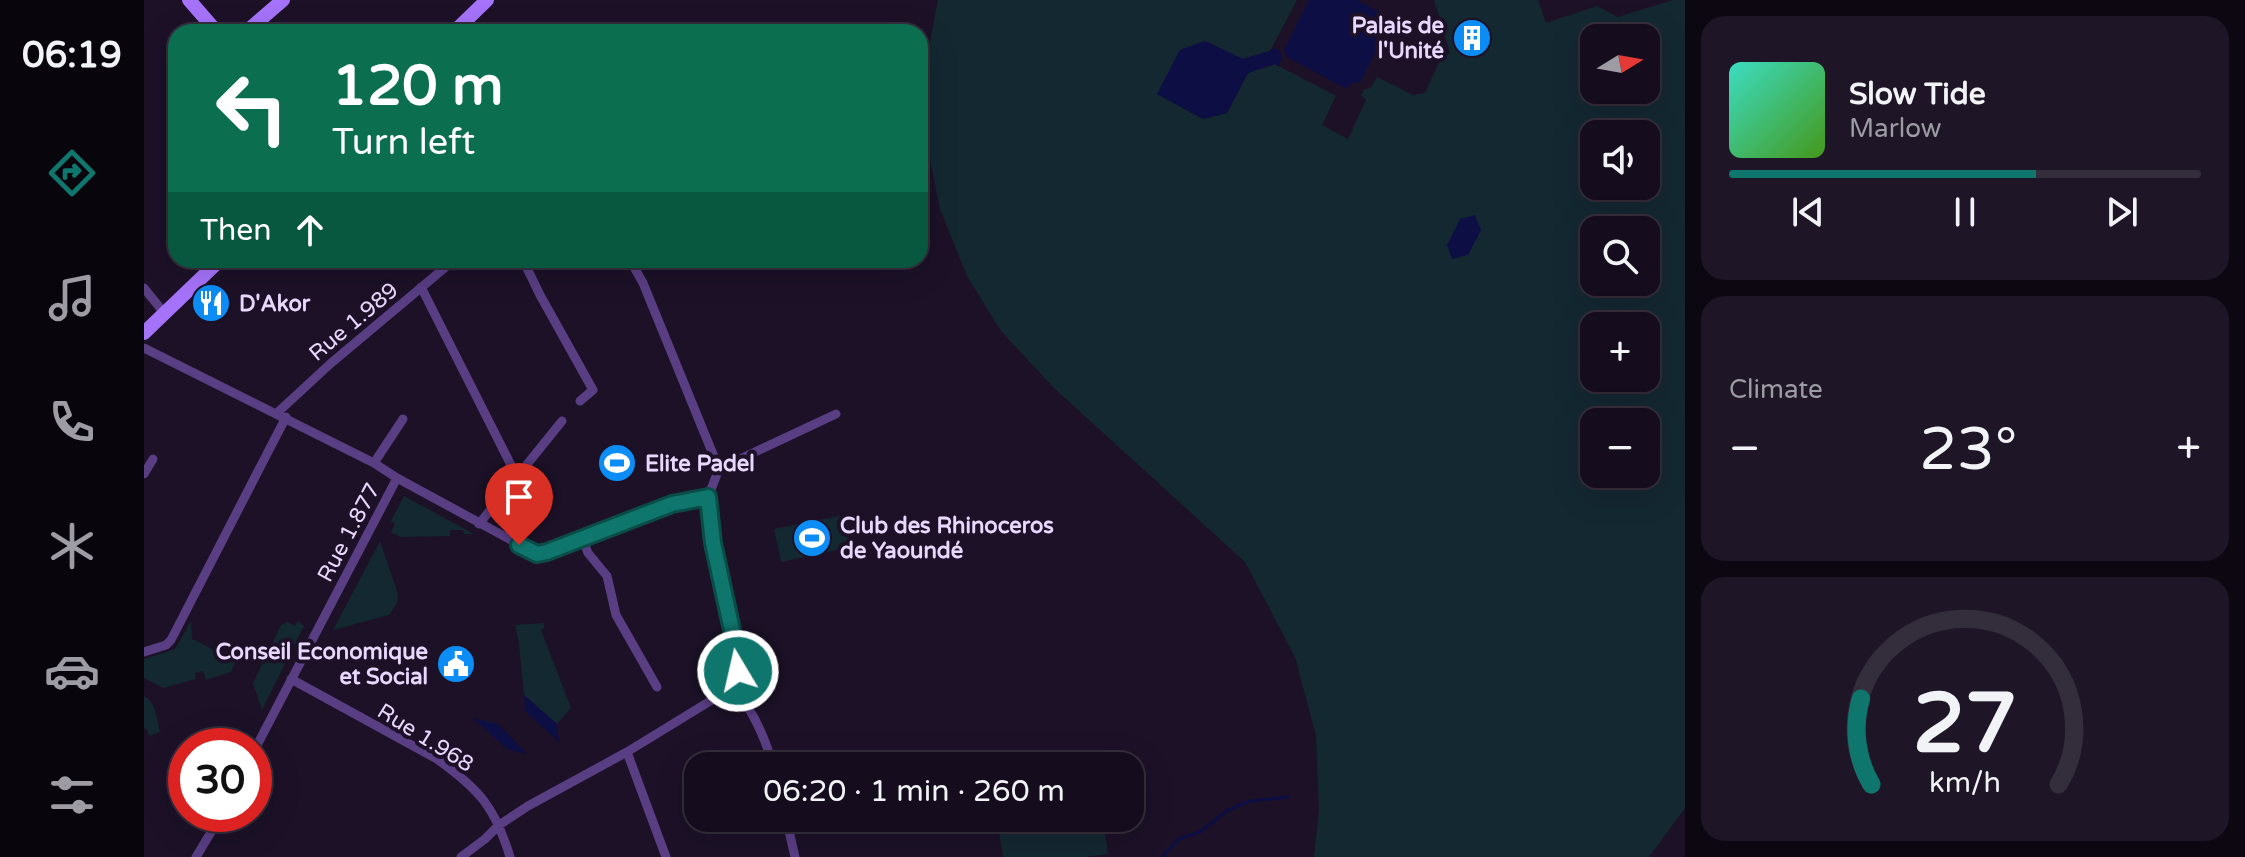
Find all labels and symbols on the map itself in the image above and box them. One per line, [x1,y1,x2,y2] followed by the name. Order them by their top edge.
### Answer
[1351,13,1444,64] place label: Palais de l'Unité
[1451,17,1493,59] building icon: Palais de l'Unité
[1580,24,1660,104] north arrow
[304,277,403,367] street label: Rue 1.989
[190,282,232,324] restaurant icon: D'Akor
[239,291,311,317] place label: D'Akor
[596,442,638,484] sports icon: Elite Padel
[645,451,755,477] place label: Elite Padel
[485,463,553,545] pin
[312,479,386,586] street label: Rue 1.877
[840,513,1054,564] place label: Club des Rhinoceros de Yaoundé
[791,517,833,559] sports icon: Club des Rhinoceros de Yaoundé
[696,629,780,713] position arrow
[216,639,428,690] place label: Conseil Economique et Social
[435,643,477,685] public building icon: Conseil Economique et Social
[373,698,478,778] street label: Rue 1.968
[168,728,272,832] speed limit sign: 30

